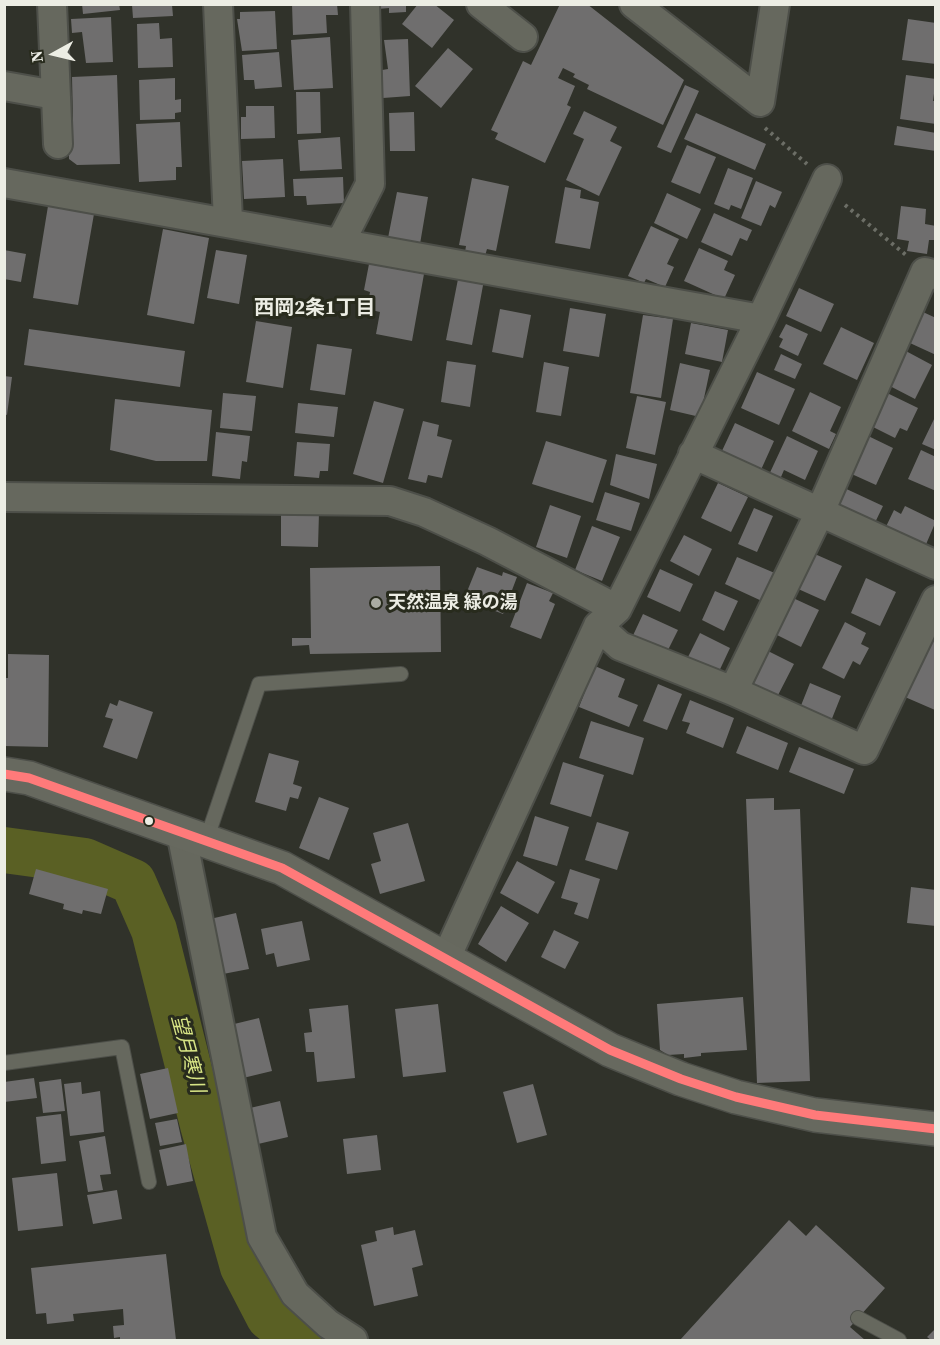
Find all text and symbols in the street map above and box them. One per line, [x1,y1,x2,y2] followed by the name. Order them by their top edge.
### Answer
[24,24,84,84] north arrow
[24,49,48,64] text: N
[254,297,376,321] district label: 西岡2条1丁目
[388,592,518,614] place label: 天然温泉 緑の湯
[369,596,383,610] marker: 天然温泉 緑の湯
[143,815,155,827] unlabelled marker
[165,1012,209,1096] water label: 望月寒川

